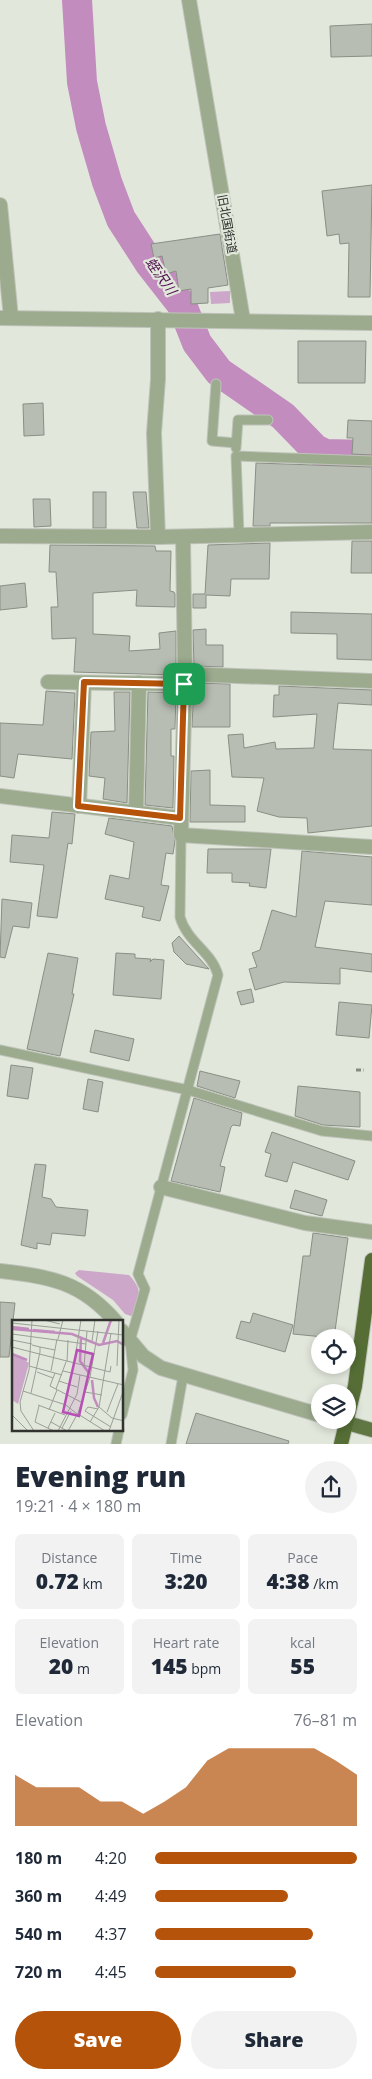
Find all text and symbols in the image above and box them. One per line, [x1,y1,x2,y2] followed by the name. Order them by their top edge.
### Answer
[214,193,241,255] street label: 旧北国街道
[142,253,182,300] water label: 蛭沢川
[163,663,205,705] pin
[170,670,198,698] icon: arrive
[12,1320,124,1432] inset map
[311,1329,356,1429] map controls
[311,1329,356,1374] button: locate
[311,1384,356,1429] button: layers
[15,1457,186,1495] text: Evening run
[305,1461,357,1513] button: share
[15,1495,141,1517] text: 19:21 · 4 × 180 m
[41,1548,97,1567] text: Distance
[170,1548,202,1567] text: Time
[287,1548,318,1567] text: Pace
[36,1567,79,1595] text: 0.72
[165,1567,207,1595] text: 3:20
[267,1567,310,1595] text: 4:38
[79,1574,103,1593] text: km
[310,1574,339,1593] text: /km
[40,1633,99,1652] text: Elevation
[153,1633,219,1652] text: Heart rate
[290,1633,315,1652] text: kcal
[49,1652,73,1680] text: 20
[151,1652,188,1680] text: 145
[290,1652,315,1680] text: 55
[73,1659,90,1678] text: m
[188,1659,221,1678] text: bpm
[15,1709,83,1731] text: Elevation
[293,1709,357,1731] text: 76–81 m
[15,1847,62,1869] text: 180 m
[95,1847,127,1869] text: 4:20
[15,1885,62,1907] text: 360 m
[95,1885,127,1907] text: 4:49
[15,1923,62,1945] text: 540 m
[95,1923,127,1945] text: 4:37
[15,1961,62,1983] text: 720 m
[95,1961,127,1983] text: 4:45
[15,2011,181,2069] button: Save
[191,2011,357,2069] button: Share

